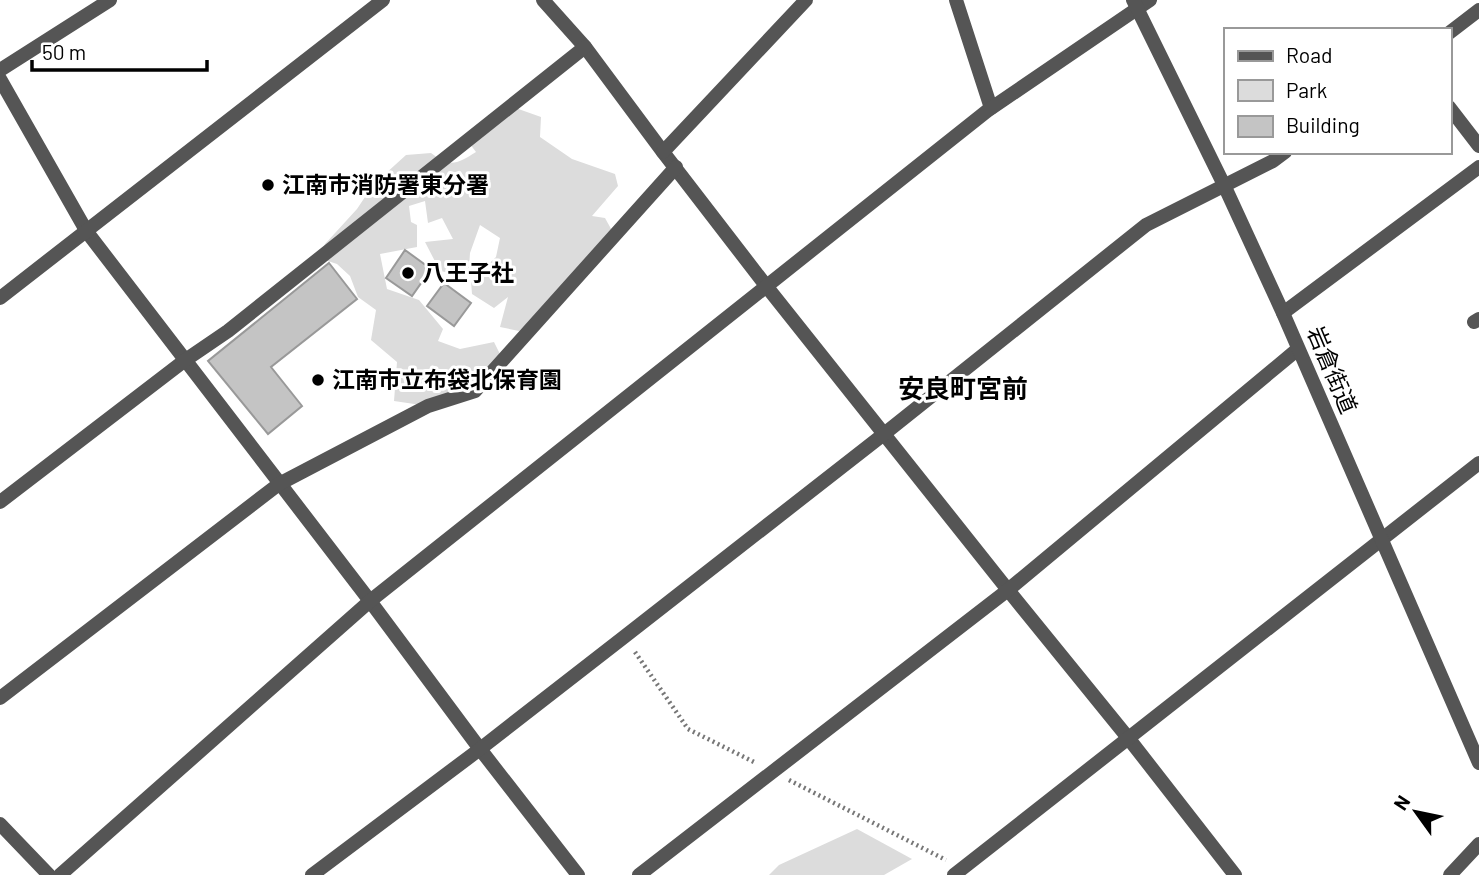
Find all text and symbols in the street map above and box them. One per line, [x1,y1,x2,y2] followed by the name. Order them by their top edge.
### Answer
[32,28,206,72] scale bar
[1224,28,1451,154] legend
[42,39,86,64] text: 50 m
[1286,42,1332,67] text: Road
[1286,77,1327,102] text: Park
[1286,112,1360,137] text: Building
[282,170,489,198] place label: 江南市消防署東分署
[260,177,276,193] marker: 江南市消防署東分署
[422,258,514,286] place label: 八王子社
[400,265,416,281] marker: 八王子社
[1302,322,1364,417] street label: 岩倉街道
[332,365,562,393] place label: 江南市立布袋北保育園
[310,372,326,388] marker: 江南市立布袋北保育園
[898,372,1028,403] district label: 安良町宮前
[1381,777,1451,847] north arrow
[1388,791,1414,814] text: N

